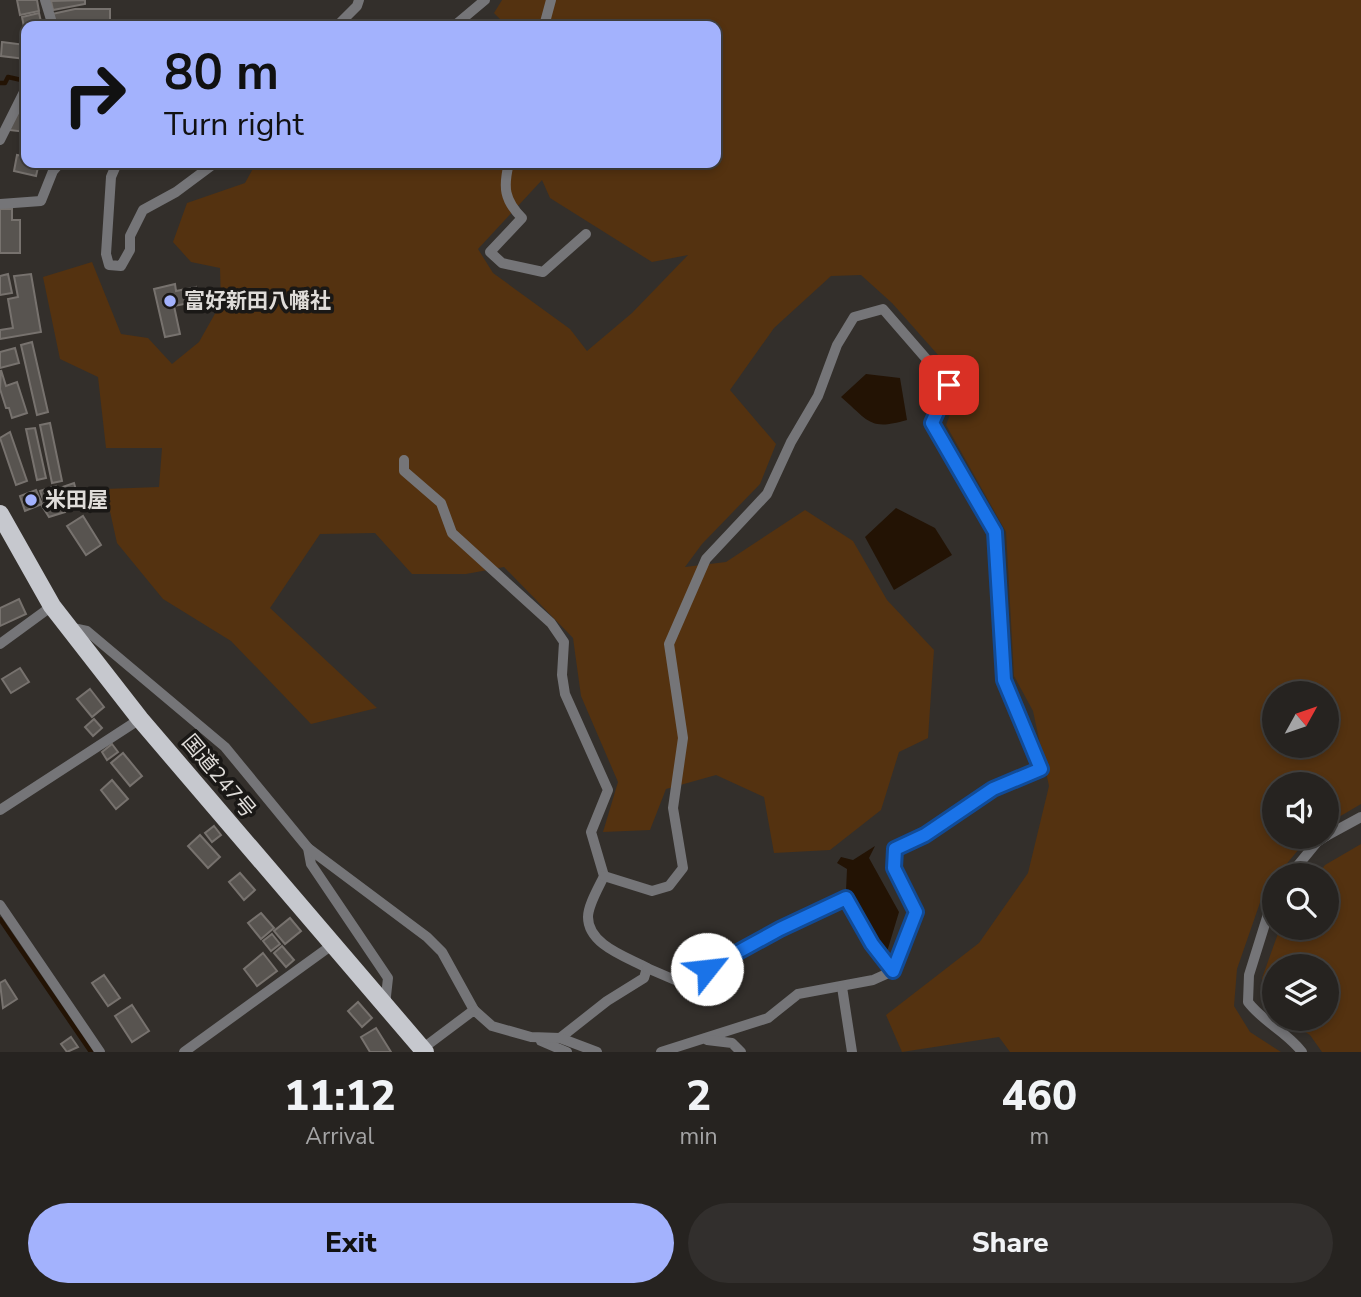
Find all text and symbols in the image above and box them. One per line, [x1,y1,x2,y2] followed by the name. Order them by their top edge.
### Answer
[164,39,279,106] text: 80 m
[49,49,140,140] icon: right
[164,103,304,146] text: Turn right
[184,287,331,315] place label: 富好新田八幡社
[162,293,178,309] marker: 富好新田八幡社
[919,355,979,415] pin
[930,366,968,404] icon: arrive
[45,486,108,514] place label: 米田屋
[23,492,39,508] marker: 米田屋
[1262,681,1339,758] north arrow
[1262,681,1339,1031] map controls
[176,728,262,824] street label: 国道247号
[1262,772,1339,849] button: sound
[1262,863,1339,940] button: search
[670,932,744,1006] position arrow
[1262,954,1339,1031] button: layers
[284,1068,396,1125] text: 11:12
[686,1068,711,1125] text: 2
[1002,1068,1077,1125] text: 460
[305,1121,374,1152] text: Arrival
[680,1121,718,1152] text: min
[1029,1121,1049,1152] text: m
[28,1203,674,1283] button: Exit
[688,1203,1333,1283] button: Share

